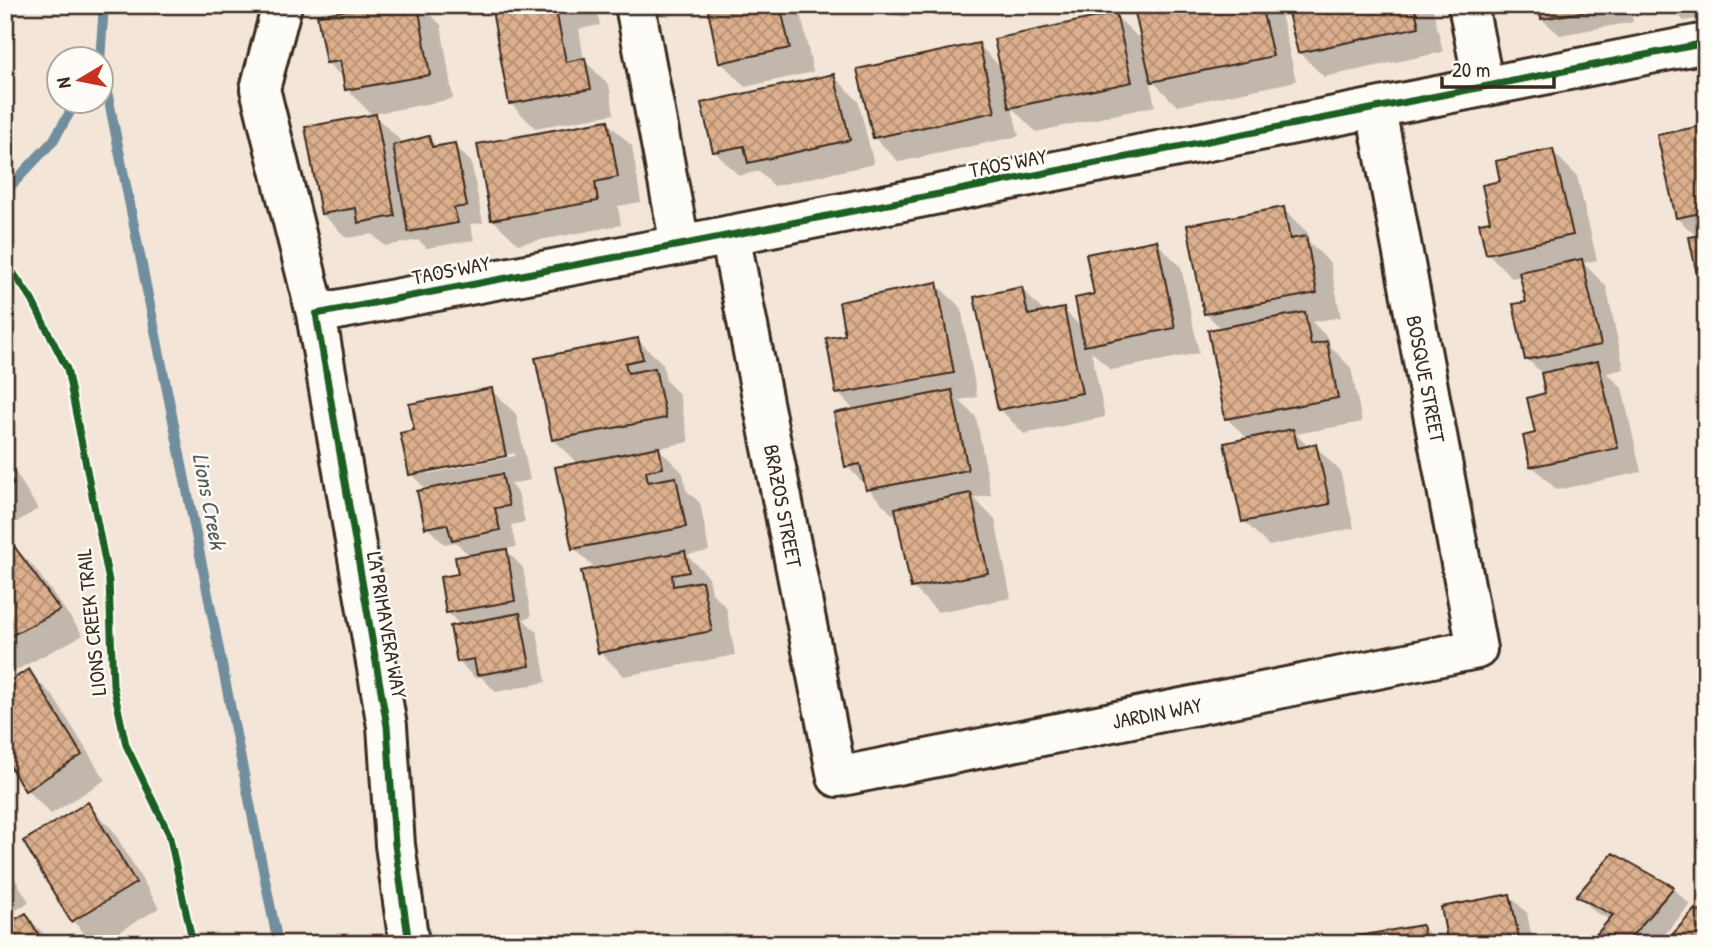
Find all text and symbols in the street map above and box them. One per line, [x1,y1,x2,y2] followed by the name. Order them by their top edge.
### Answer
[46,46,116,116] north arrow
[1442,46,1554,90] scale bar
[1452,55,1490,84] text: 20 m
[50,76,77,90] text: N
[967,141,1050,185] street label: TAOS WAY
[410,248,493,292] street label: TAOS WAY
[1399,313,1453,446] street label: BOSQUE STREET
[757,442,809,571] street label: BRAZOS STREET
[186,451,235,554] water label: Lions Creek
[69,547,113,697] street label: LIONS CREEK TRAIL
[360,549,414,701] street label: LA PRIMAVERA WAY
[1110,690,1205,736] street label: JARDIN WAY

